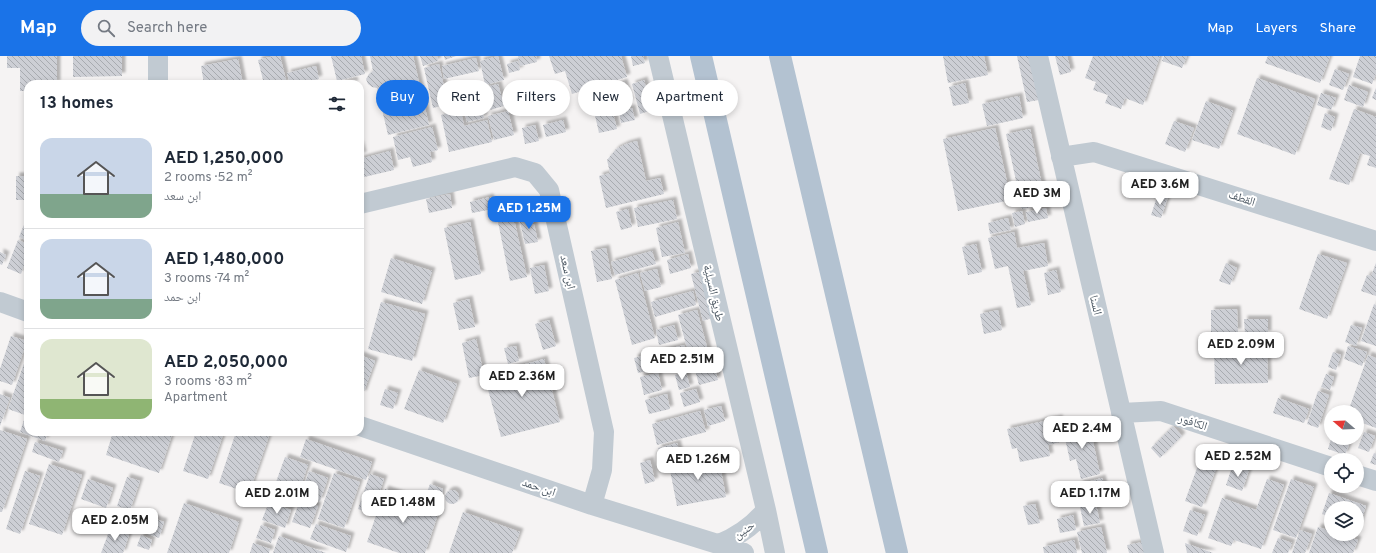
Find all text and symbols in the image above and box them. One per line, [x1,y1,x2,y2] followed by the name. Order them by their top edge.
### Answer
[81,10,361,46] search box
[20,16,57,40] text: Map
[95,17,117,39] icon: search
[127,19,207,38] text: Search here
[1207,20,1233,37] text: Map
[1255,20,1297,37] text: Layers
[1319,20,1356,37] text: Share
[376,80,429,116] chip: Buy
[437,80,494,116] chip: Rent
[502,80,570,116] chip: Filters
[578,80,633,116] chip: New
[641,80,738,116] chip: Apartment
[40,93,114,115] text: 13 homes
[326,93,348,115] icon: filters
[164,148,284,170] text: AED 1,250,000
[72,154,120,202] icon: home
[164,170,252,186] text: 2 rooms · 52 m²
[1119,172,1201,206] pin: AED 3.6M
[1131,177,1189,193] text: AED 3.6M
[1004,181,1070,215] pin: AED 3M
[1013,186,1061,202] text: AED 3M
[1226,187,1257,211] street label: القطف
[164,189,201,205] text: ابن سعد
[483,196,575,230] pin: AED 1.25M
[497,201,561,217] text: AED 1.25M
[164,249,285,271] text: AED 1,480,000
[555,254,579,291] street label: ابن سعد
[72,255,120,303] icon: home
[699,263,727,323] street label: طريق السيلية
[164,271,249,287] text: 3 rooms · 74 m²
[164,290,201,306] text: ابن حمد
[1085,294,1105,317] street label: السنا
[1195,332,1287,366] pin: AED 2.09M
[1207,337,1275,353] text: AED 2.09M
[636,347,728,381] pin: AED 2.51M
[164,352,288,374] text: AED 2,050,000
[650,352,714,368] text: AED 2.51M
[72,355,120,403] icon: home
[476,364,568,398] pin: AED 2.36M
[488,369,556,385] text: AED 2.36M
[164,374,252,390] text: 3 rooms · 83 m²
[164,390,227,406] text: Apartment
[1324,405,1364,445] north arrow
[1324,405,1364,541] map controls
[1175,411,1209,435] street label: الكافور
[1041,416,1123,450] pin: AED 2.4M
[1052,421,1112,437] text: AED 2.4M
[1192,444,1284,478] pin: AED 2.52M
[652,447,744,481] pin: AED 1.26M
[1204,449,1272,465] text: AED 2.52M
[666,452,730,468] text: AED 1.26M
[1324,453,1364,493] button: locate
[520,475,558,501] street label: ابن حمد
[231,481,323,515] pin: AED 2.01M
[1044,481,1136,515] pin: AED 1.17M
[244,486,310,502] text: AED 2.01M
[1060,486,1120,502] text: AED 1.17M
[357,490,449,524] pin: AED 1.48M
[370,495,436,511] text: AED 1.48M
[1324,501,1364,541] button: layers
[69,508,161,542] pin: AED 2.05M
[81,513,149,529] text: AED 2.05M
[731,518,759,544] street label: حنين

